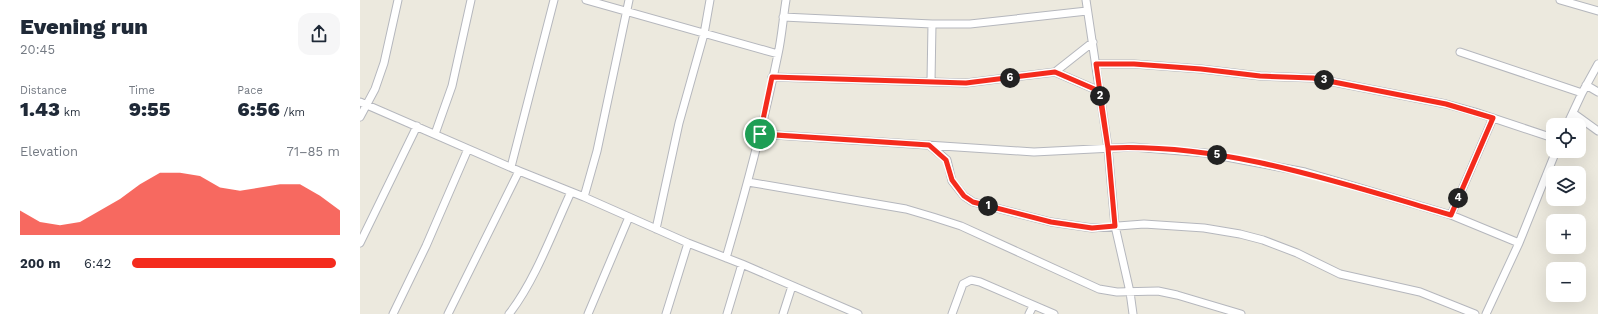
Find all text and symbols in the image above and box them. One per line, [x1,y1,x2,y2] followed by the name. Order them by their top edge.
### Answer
[298,13,340,55] button: share
[20,14,148,39] text: Evening run
[20,42,55,57] text: 20:45
[1000,68,1020,88] pin: 6
[1314,70,1334,90] pin: 3
[1007,71,1013,84] text: 6
[1321,73,1327,86] text: 3
[20,84,67,97] text: Distance
[129,84,155,97] text: Time
[237,84,263,97] text: Pace
[1090,86,1110,106] pin: 2
[1097,89,1103,102] text: 2
[20,97,60,121] text: 1.43
[129,97,170,121] text: 9:55
[237,97,280,121] text: 6:56
[60,106,80,119] text: km
[280,106,305,119] text: /km
[743,117,777,151] pin
[1546,118,1586,302] map controls
[1546,118,1586,158] button: locate
[749,123,771,145] icon: arrive
[20,144,78,159] text: Elevation
[287,144,340,159] text: 71–85 m
[1207,145,1227,165] pin: 5
[1214,148,1220,161] text: 5
[1546,166,1586,206] button: layers
[1448,188,1468,208] pin: 4
[1454,191,1462,204] text: 4
[978,196,998,216] pin: 1
[986,199,990,212] text: 1
[1546,214,1586,254] button: +
[20,256,60,271] text: 200 m
[84,256,111,271] text: 6:42
[1546,262,1586,302] button: −

